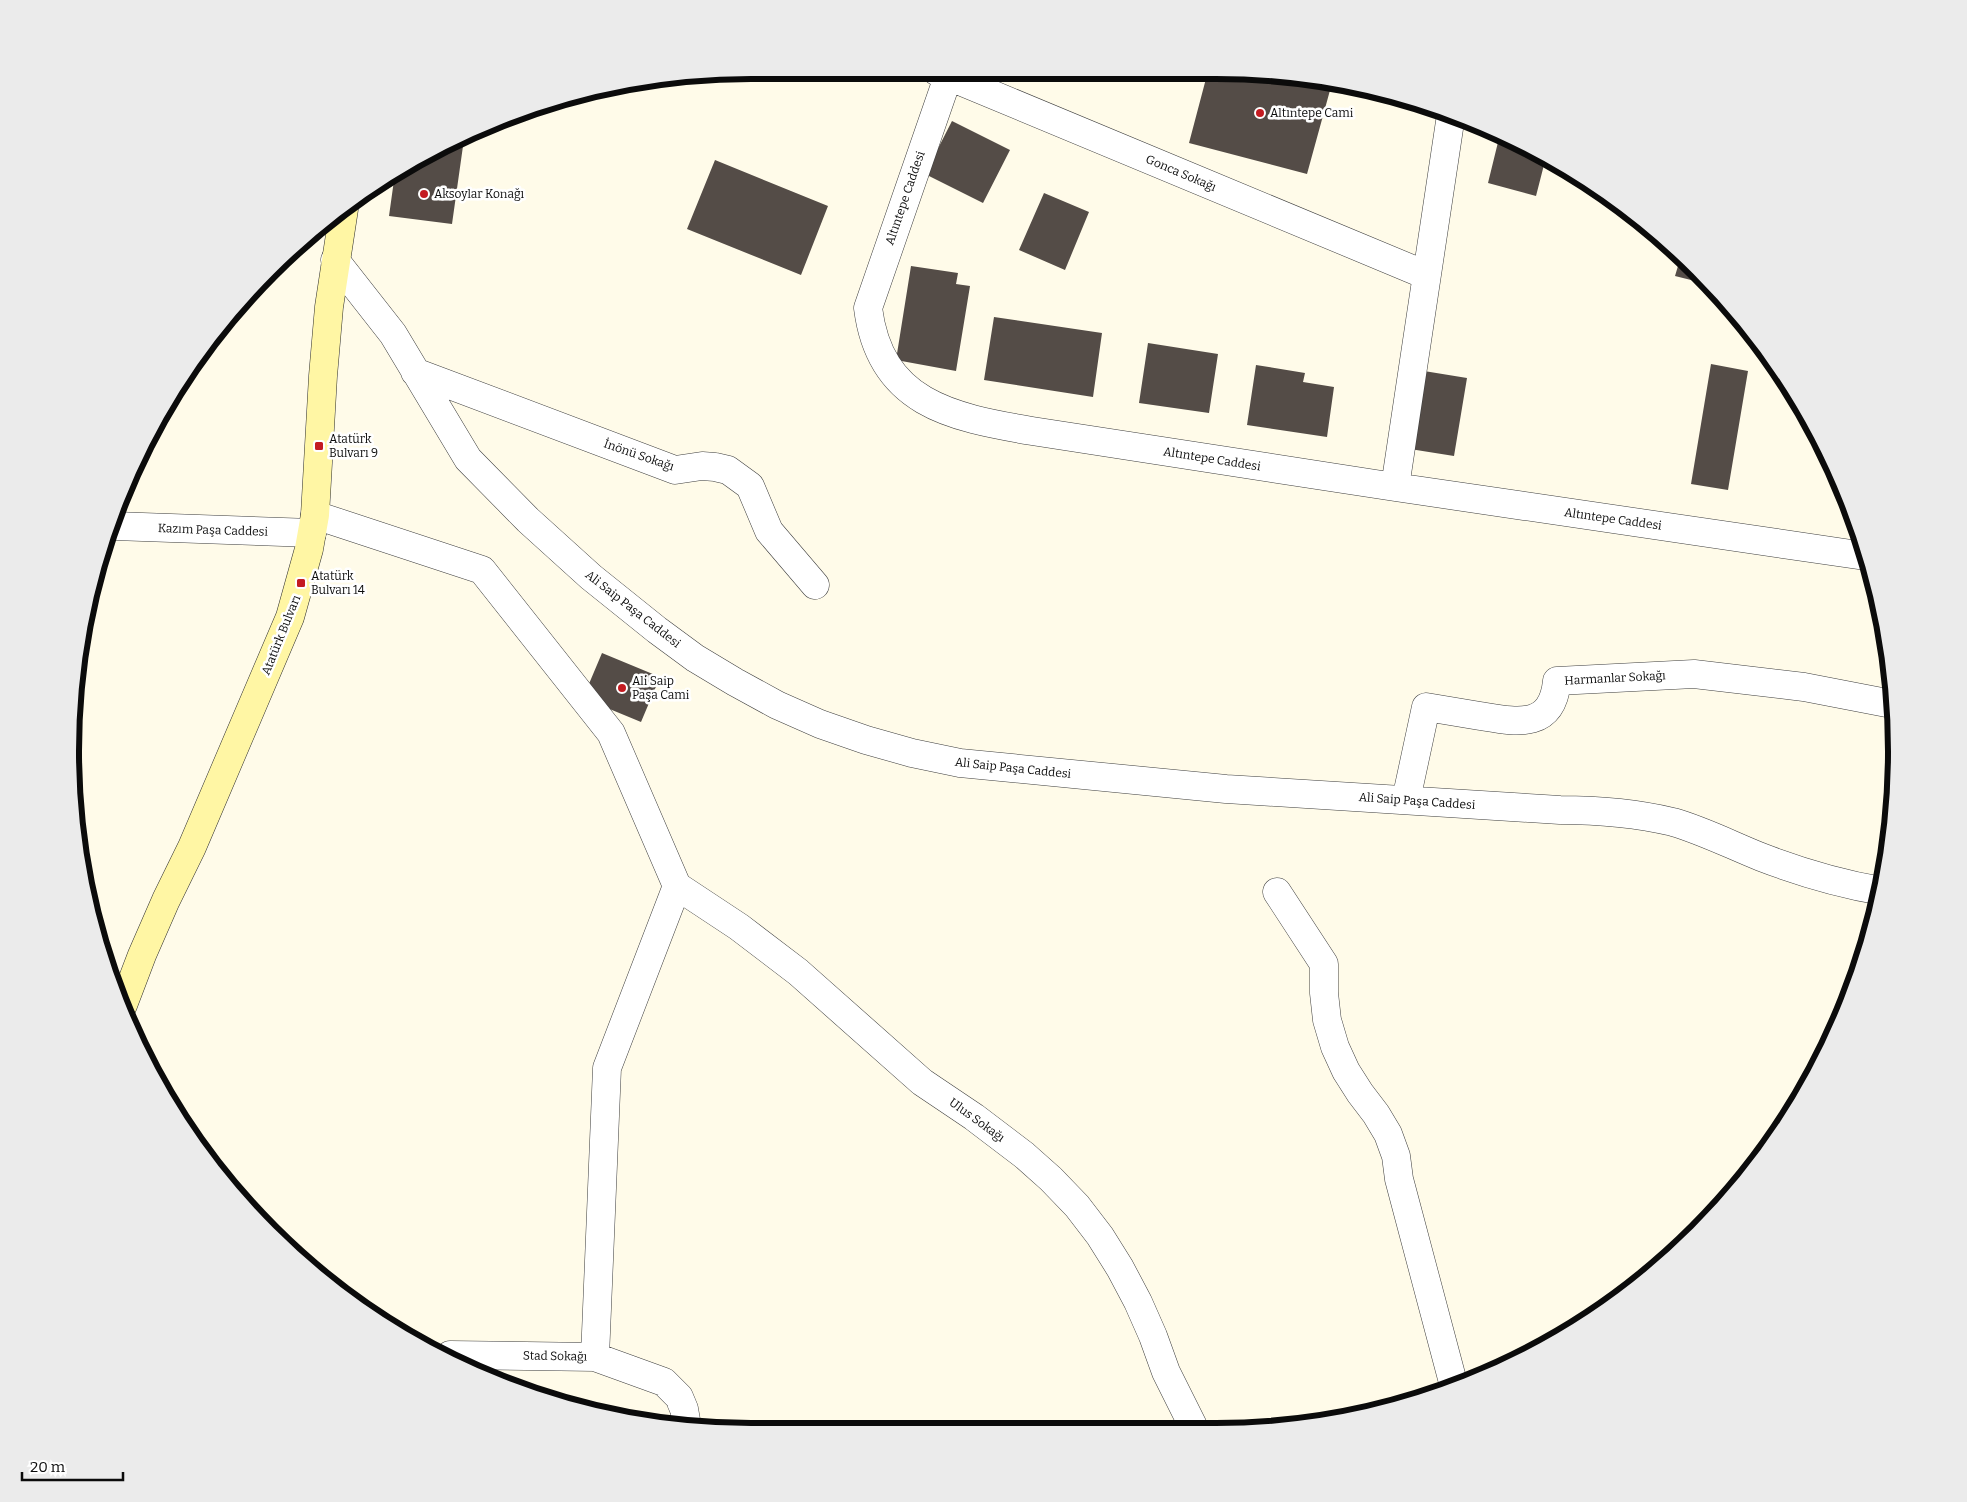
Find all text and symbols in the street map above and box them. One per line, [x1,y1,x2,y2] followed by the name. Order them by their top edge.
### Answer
[1270,106,1354,120] place label: Altıntepe Cami
[1254,107,1266,119] marker: Altıntepe Cami
[882,149,928,247] street label: Altıntepe Caddesi
[1144,152,1219,194] street label: Gonca Sokağı
[434,187,525,201] place label: Aksoylar Konağı
[418,188,430,200] marker: Aksoylar Konağı
[329,432,378,460] place label: Atatürk Bulvarı 9
[602,436,677,474] street label: İnönü Sokağı
[313,440,325,452] marker: Atatürk Bulvarı 9
[1162,444,1262,474] street label: Altıntepe Caddesi
[1563,505,1663,533] street label: Altıntepe Caddesi
[158,521,269,539] street label: Kazım Paşa Caddesi
[583,568,684,651] street label: Ali Saip Paşa Caddesi
[311,569,365,597] place label: Atatürk Bulvarı 14
[295,577,307,589] marker: Atatürk Bulvarı 14
[259,593,303,677] street label: Atatürk Bulvarı
[1564,668,1666,688] street label: Harmanlar Sokağı
[632,674,690,702] place label: Ali Saip Paşa Cami
[616,682,628,694] marker: Ali Saip Paşa Cami
[954,755,1072,781] street label: Ali Saip Paşa Caddesi
[1358,790,1476,812] street label: Ali Saip Paşa Caddesi
[947,1095,1008,1145] street label: Ulus Sokağı
[523,1348,588,1364] street label: Stad Sokağı
[22,1450,124,1482] scale bar
[30,1458,66,1476] text: 20 m

